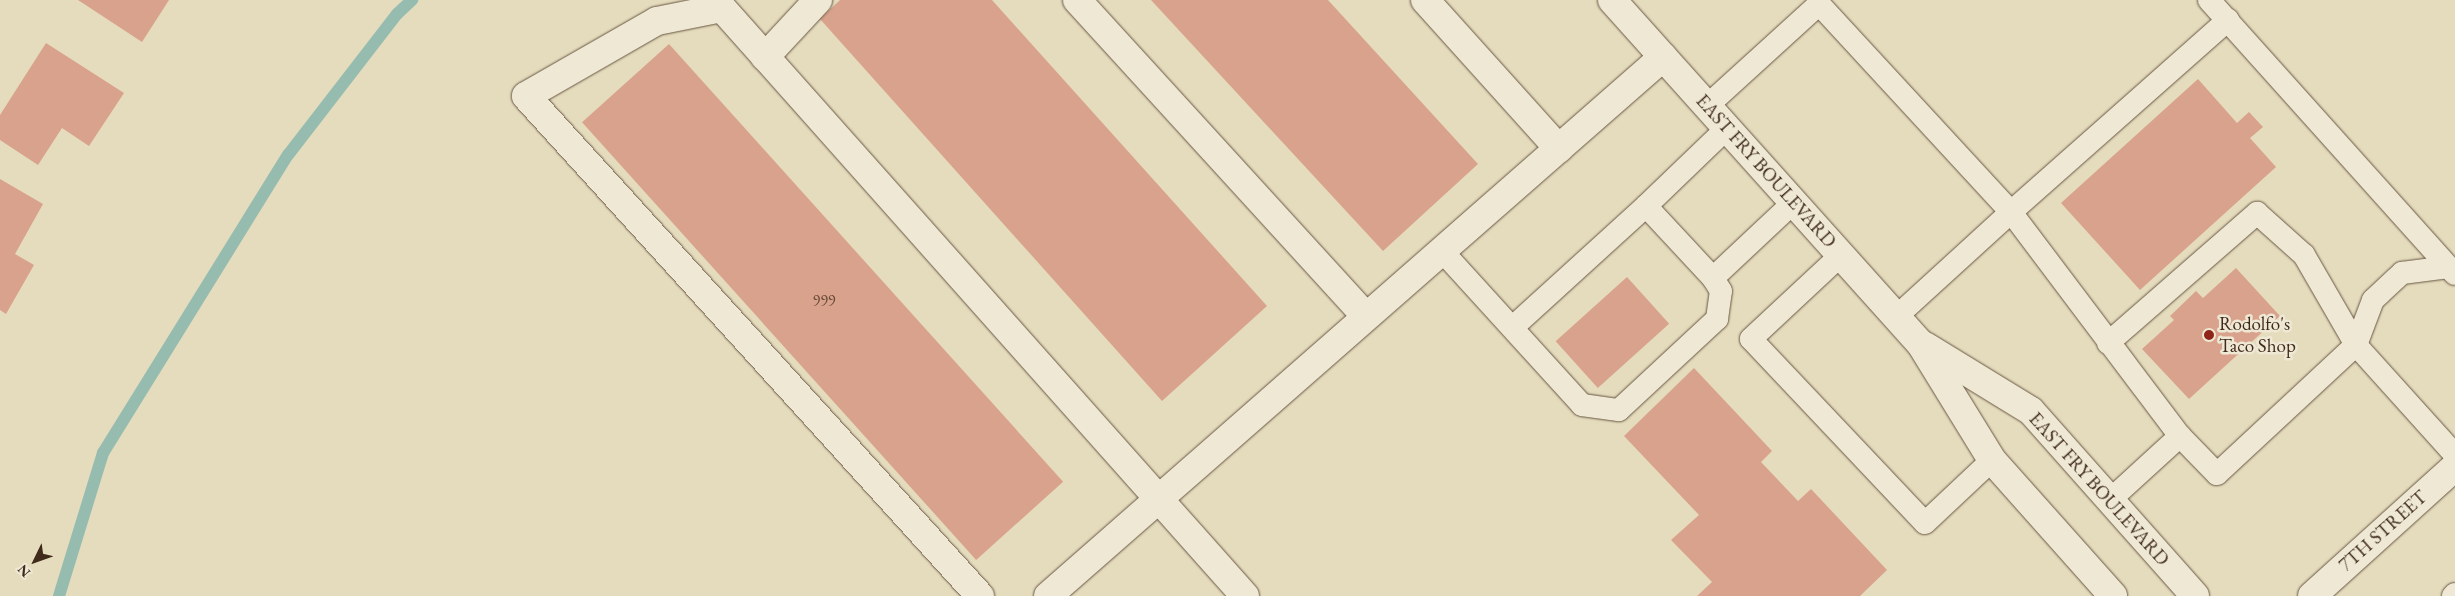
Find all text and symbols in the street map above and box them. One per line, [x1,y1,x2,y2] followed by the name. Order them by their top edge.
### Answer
[1691,90,1841,252] street label: EAST FRY BOULEVARD
[812,291,836,311] house number: 999
[2219,313,2296,357] place label: Rodolfo's Taco Shop
[2203,329,2215,341] marker: Rodolfo's Taco Shop
[2024,408,2174,570] street label: EAST FRY BOULEVARD
[2334,486,2432,576] street label: 7TH STREET
[10,536,60,586] north arrow
[13,561,34,581] text: N

